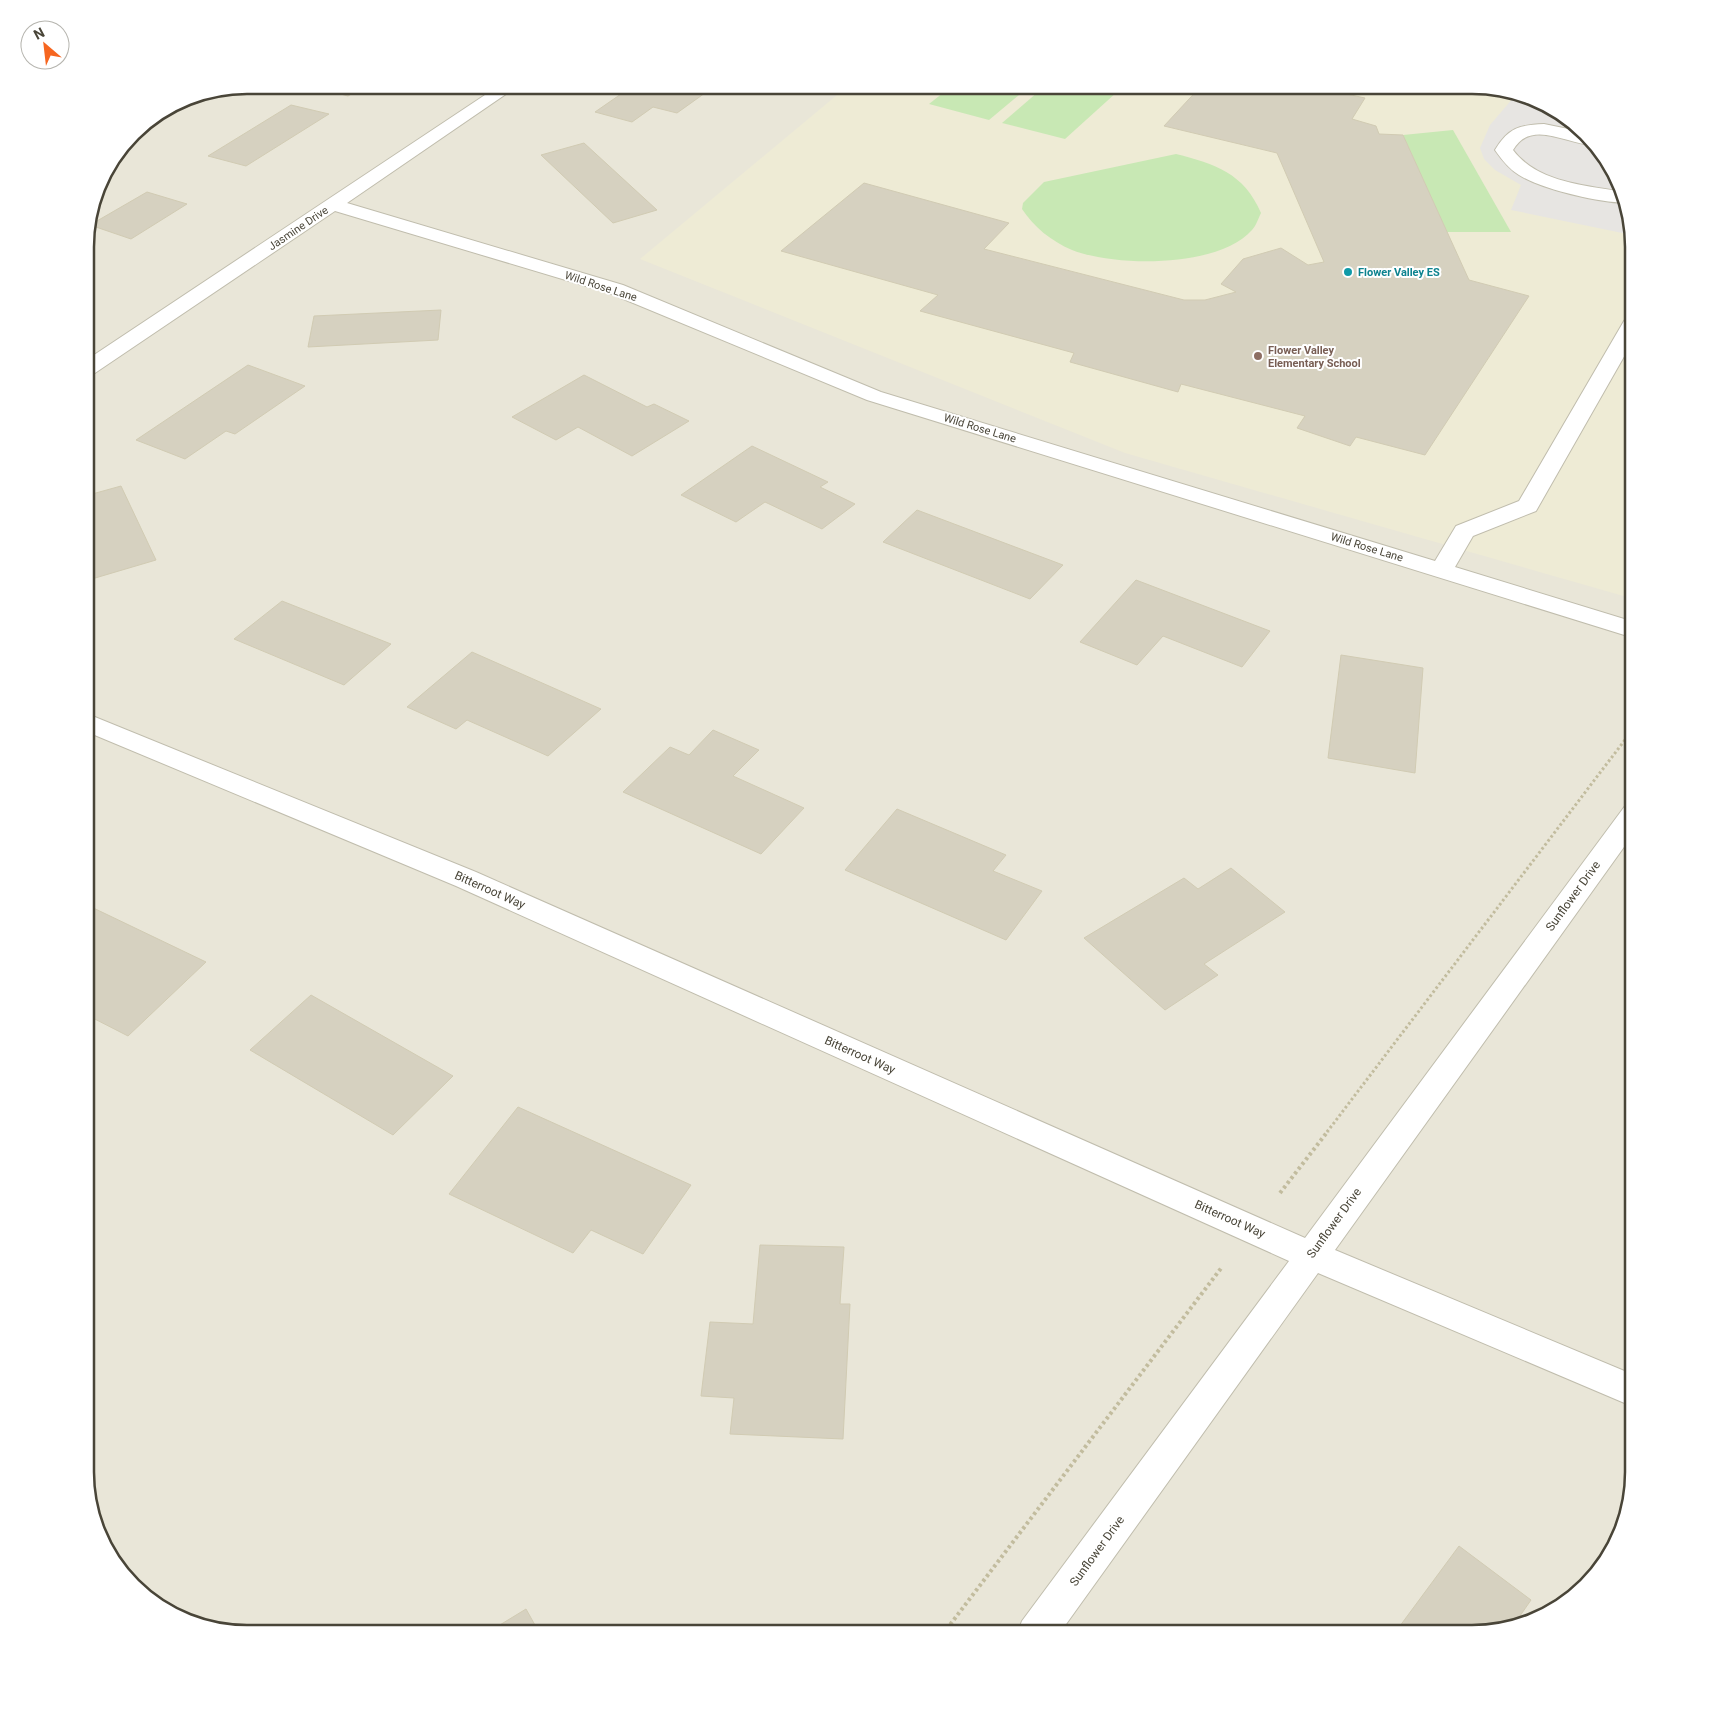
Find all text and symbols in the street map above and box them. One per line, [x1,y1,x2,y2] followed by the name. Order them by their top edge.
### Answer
[20,20,70,70] north arrow
[31,24,47,43] text: N
[266,204,331,253] street label: Jasmine Drive
[1342,266,1354,278] marker: Flower Valley ES
[1358,266,1440,279] place label: Flower Valley ES
[563,269,639,304] street label: Wild Rose Lane
[1268,344,1361,370] place label: Flower Valley Elementary School
[1252,350,1264,362] marker: Flower Valley Elementary School
[942,411,1018,446] street label: Wild Rose Lane
[1329,530,1405,565] street label: Wild Rose Lane
[1543,858,1603,934] street label: Sunflower Drive
[453,868,528,912] street label: Bitterroot Way
[823,1033,898,1077] street label: Bitterroot Way
[1304,1185,1364,1261] street label: Sunflower Drive
[1193,1197,1268,1241] street label: Bitterroot Way
[1067,1513,1127,1589] street label: Sunflower Drive

